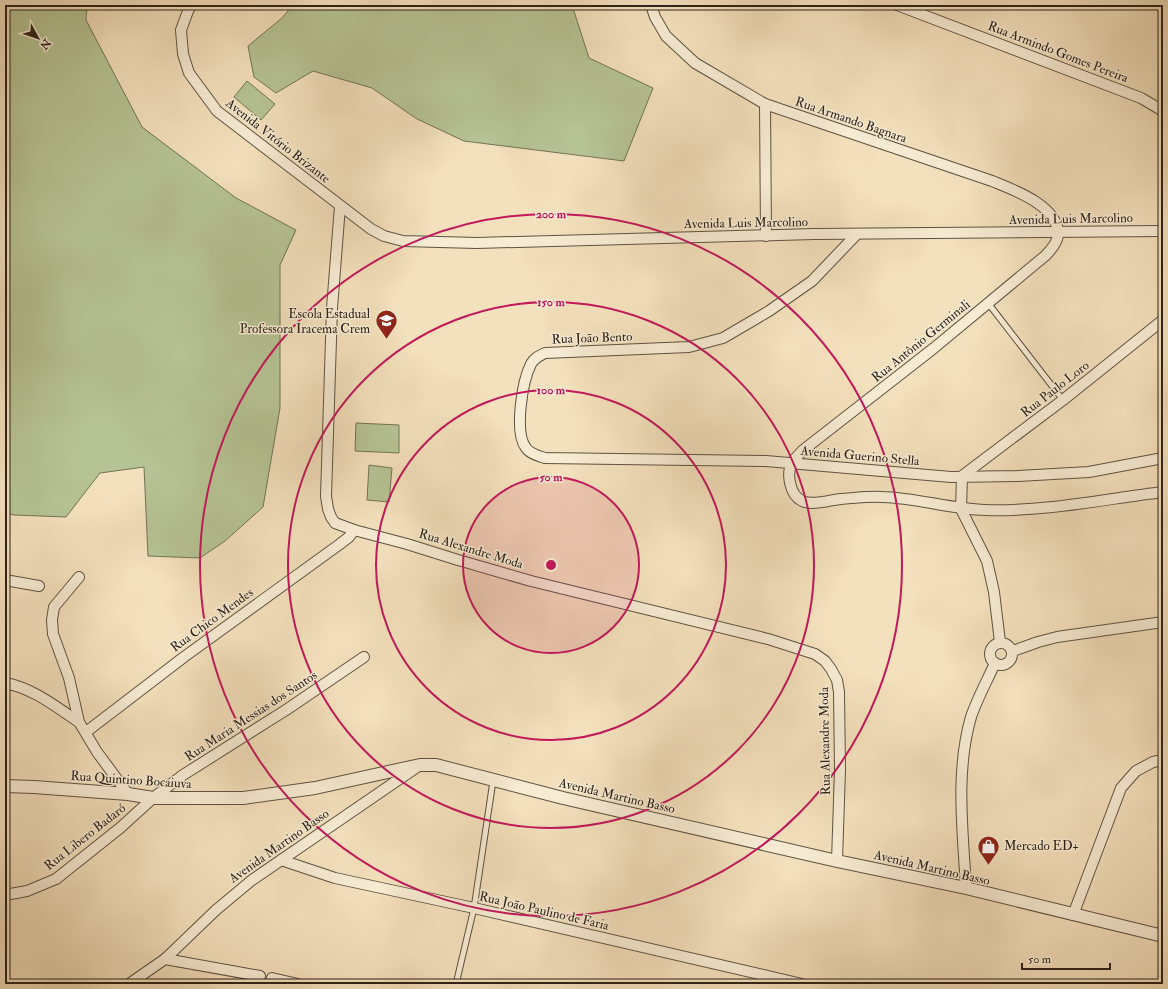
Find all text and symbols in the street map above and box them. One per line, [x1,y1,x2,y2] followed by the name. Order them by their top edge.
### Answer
[18,18,58,58] north arrow
[986,18,1131,86] street label: Rua Armindo Gomes Pereira
[36,35,54,53] text: N
[793,93,910,147] street label: Rua Armando Bagnara
[222,95,334,187] street label: Avenida Vitório Brizante
[536,207,567,222] text: 200 m
[1008,210,1133,228] street label: Avenida Luis Marcolino
[683,214,808,232] street label: Avenida Luis Marcolino
[537,295,565,310] text: 150 m
[869,296,974,386] street label: Rua Antônio Germinali
[240,306,371,337] place label: Escola Estadual Professora Iracema Crem
[373,308,399,341] school or university icon: Escola Estadual Professora Iracema Crem
[551,329,633,347] street label: Rua João Bento
[1018,357,1092,421] street label: Rua Paulo Loro
[537,383,566,398] text: 100 m
[799,443,921,469] street label: Avenida Guerino Stella
[539,470,563,485] text: 50 m
[417,525,526,573] street label: Rua Alexandre Moda
[544,558,558,572] centre of rings
[167,584,257,655] street label: Rua Chico Mendes
[182,667,321,765] street label: Rua Maria Messias dos Santos
[816,686,834,795] street label: Rua Alexandre Moda
[70,768,193,792] street label: Rua Quintino Bocaiuva
[556,775,677,817] street label: Avenida Martino Basso
[41,800,129,874] street label: Rua Libero Badaró
[225,805,332,887] street label: Avenida Martino Basso
[976,833,1002,866] shop icon: Mercado ED+
[1004,838,1079,854] place label: Mercado ED+
[871,847,992,889] street label: Avenida Martino Basso
[478,888,611,934] street label: Rua João Paulino de Faria
[1022,945,1110,971] scale bar
[1028,952,1052,967] text: 50 m

